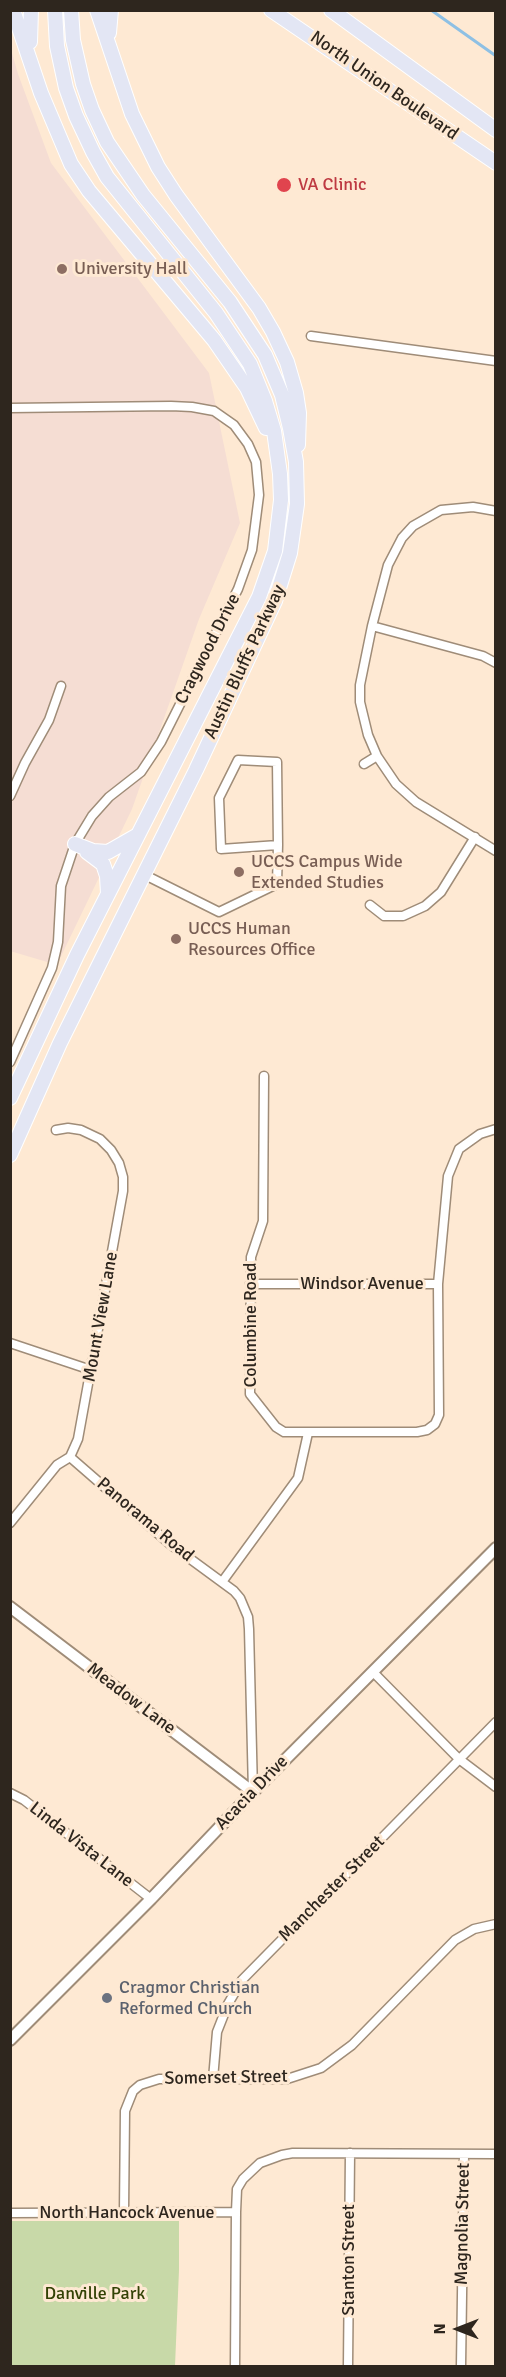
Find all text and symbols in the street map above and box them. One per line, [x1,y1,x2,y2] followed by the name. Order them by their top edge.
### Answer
[306,27,462,145] street label: North Union Boulevard
[298,174,367,196] place label: VA Clinic
[275,176,293,194] marker: VA Clinic
[74,258,187,280] place label: University Hall
[55,262,69,276] marker: University Hall
[200,582,290,742] street label: Austin Bluffs Parkway
[171,590,245,708] street label: Cragwood Drive
[251,851,403,894] place label: UCCS Campus Wide Extended Studies
[232,865,246,879] marker: UCCS Campus Wide Extended Studies
[188,918,315,960] place label: UCCS Human Resources Office
[169,932,183,946] marker: UCCS Human Resources Office
[79,1250,123,1384] street label: Mount View Lane
[240,1262,262,1388] street label: Columbine Road
[300,1273,424,1295] street label: Windsor Avenue
[92,1473,198,1567] street label: Panorama Road
[82,1659,180,1739] street label: Meadow Lane
[211,1751,293,1835] street label: Acacia Drive
[25,1798,137,1892] street label: Linda Vista Lane
[274,1831,390,1947] street label: Manchester Street
[119,1977,260,2020] place label: Cragmor Christian Reformed Church
[100,1991,114,2005] marker: Cragmor Christian Reformed Church
[164,2066,288,2090] street label: Somerset Street
[451,2163,475,2285] street label: Magnolia Street
[39,2202,215,2224] street label: North Hancock Avenue
[338,2204,360,2316] street label: Stanton Street
[45,2283,145,2305] park label: Danville Park
[428,2299,488,2359] north arrow
[430,2323,450,2335] text: N

